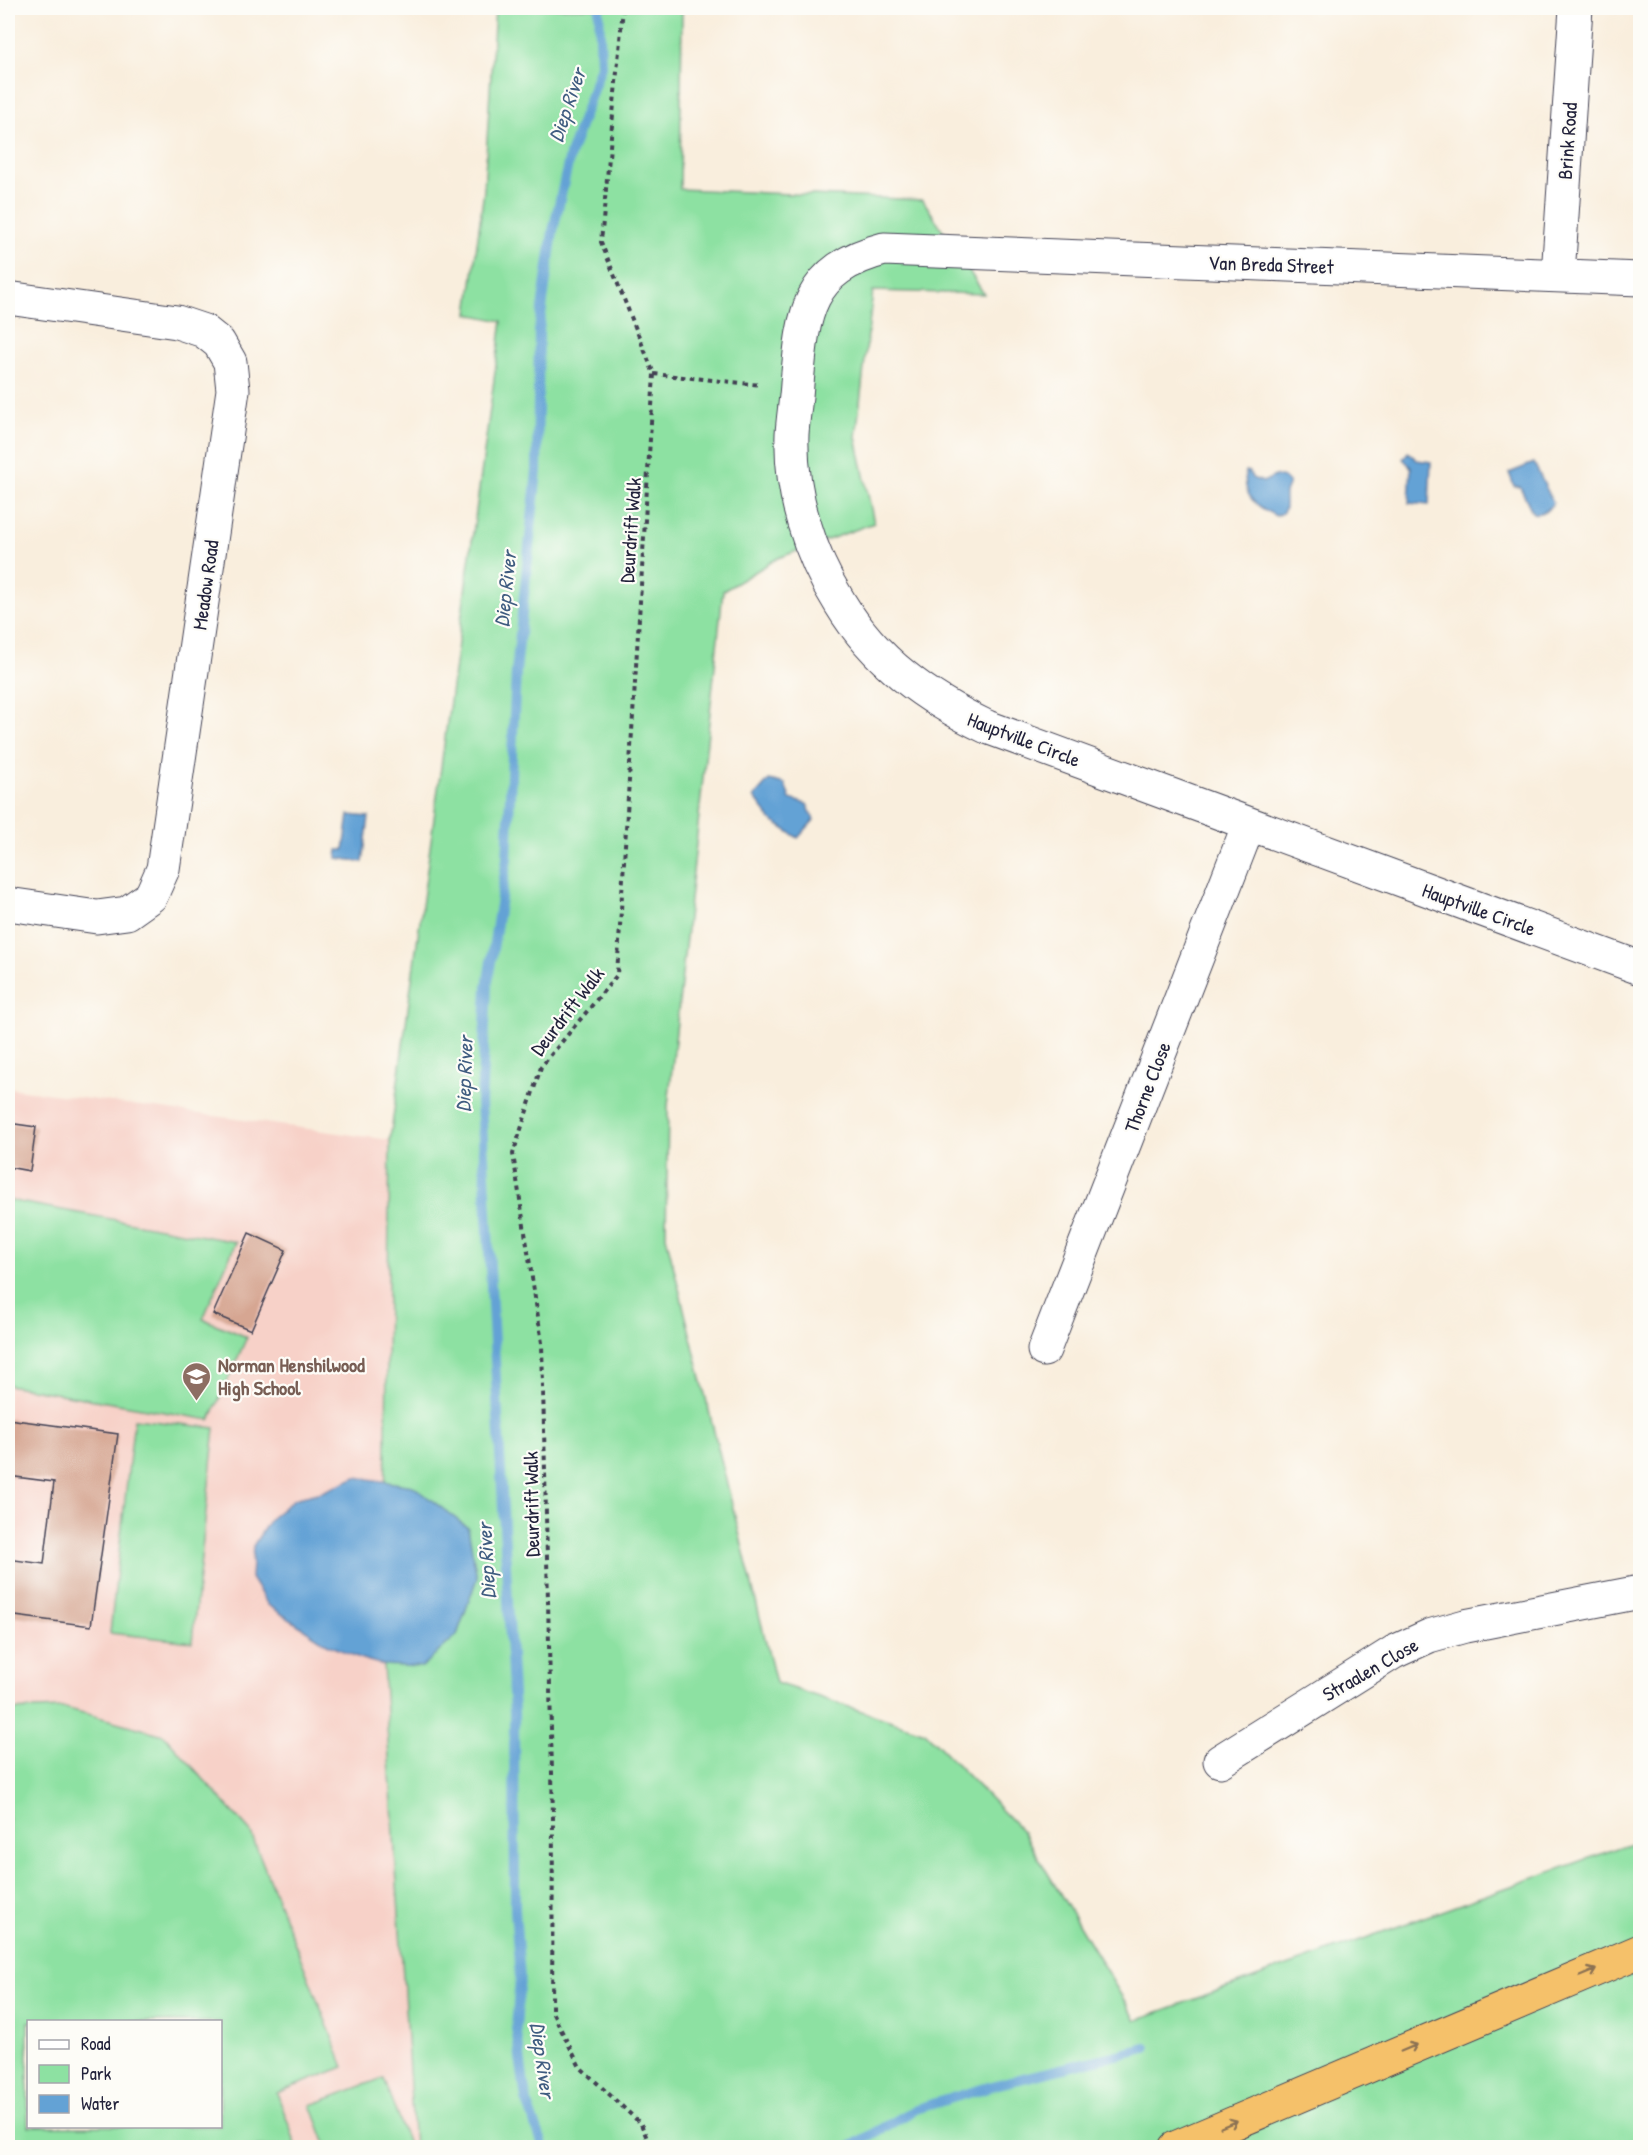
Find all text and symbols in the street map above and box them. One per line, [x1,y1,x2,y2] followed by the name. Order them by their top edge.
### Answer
[541,62,594,146] water label: Diep River
[1551,101,1583,180] street label: Brink Road
[1208,248,1335,280] street label: Van Breda Street
[613,476,647,584] street label: Deurdrift Walk
[185,538,225,632] street label: Meadow Road
[487,547,524,628] water label: Diep River
[964,705,1084,773] street label: Hauptville Circle
[1419,876,1539,942] street label: Hauptville Circle
[524,961,610,1061] street label: Deurdrift Walk
[448,1033,480,1112] water label: Diep River
[1117,1038,1177,1136] street label: Thorne Close
[218,1351,365,1402] place label: Norman Henshilwood High School
[181,1360,213,1402] school or university icon: Norman Henshilwood High School
[517,1451,545,1557] street label: Deurdrift Walk
[469,1519,502,1600] water label: Diep River
[1317,1631,1423,1707] street label: Straalen Close
[1579,1967,1597,1978] one-way arrow
[27,2020,222,2128] legend
[523,2020,563,2103] water label: Diep River
[81,2031,111,2056] text: Road
[1399,2042,1417,2053] one-way arrow
[81,2061,112,2086] text: Park
[81,2091,119,2116] text: Water
[1220,2118,1238,2129] one-way arrow

